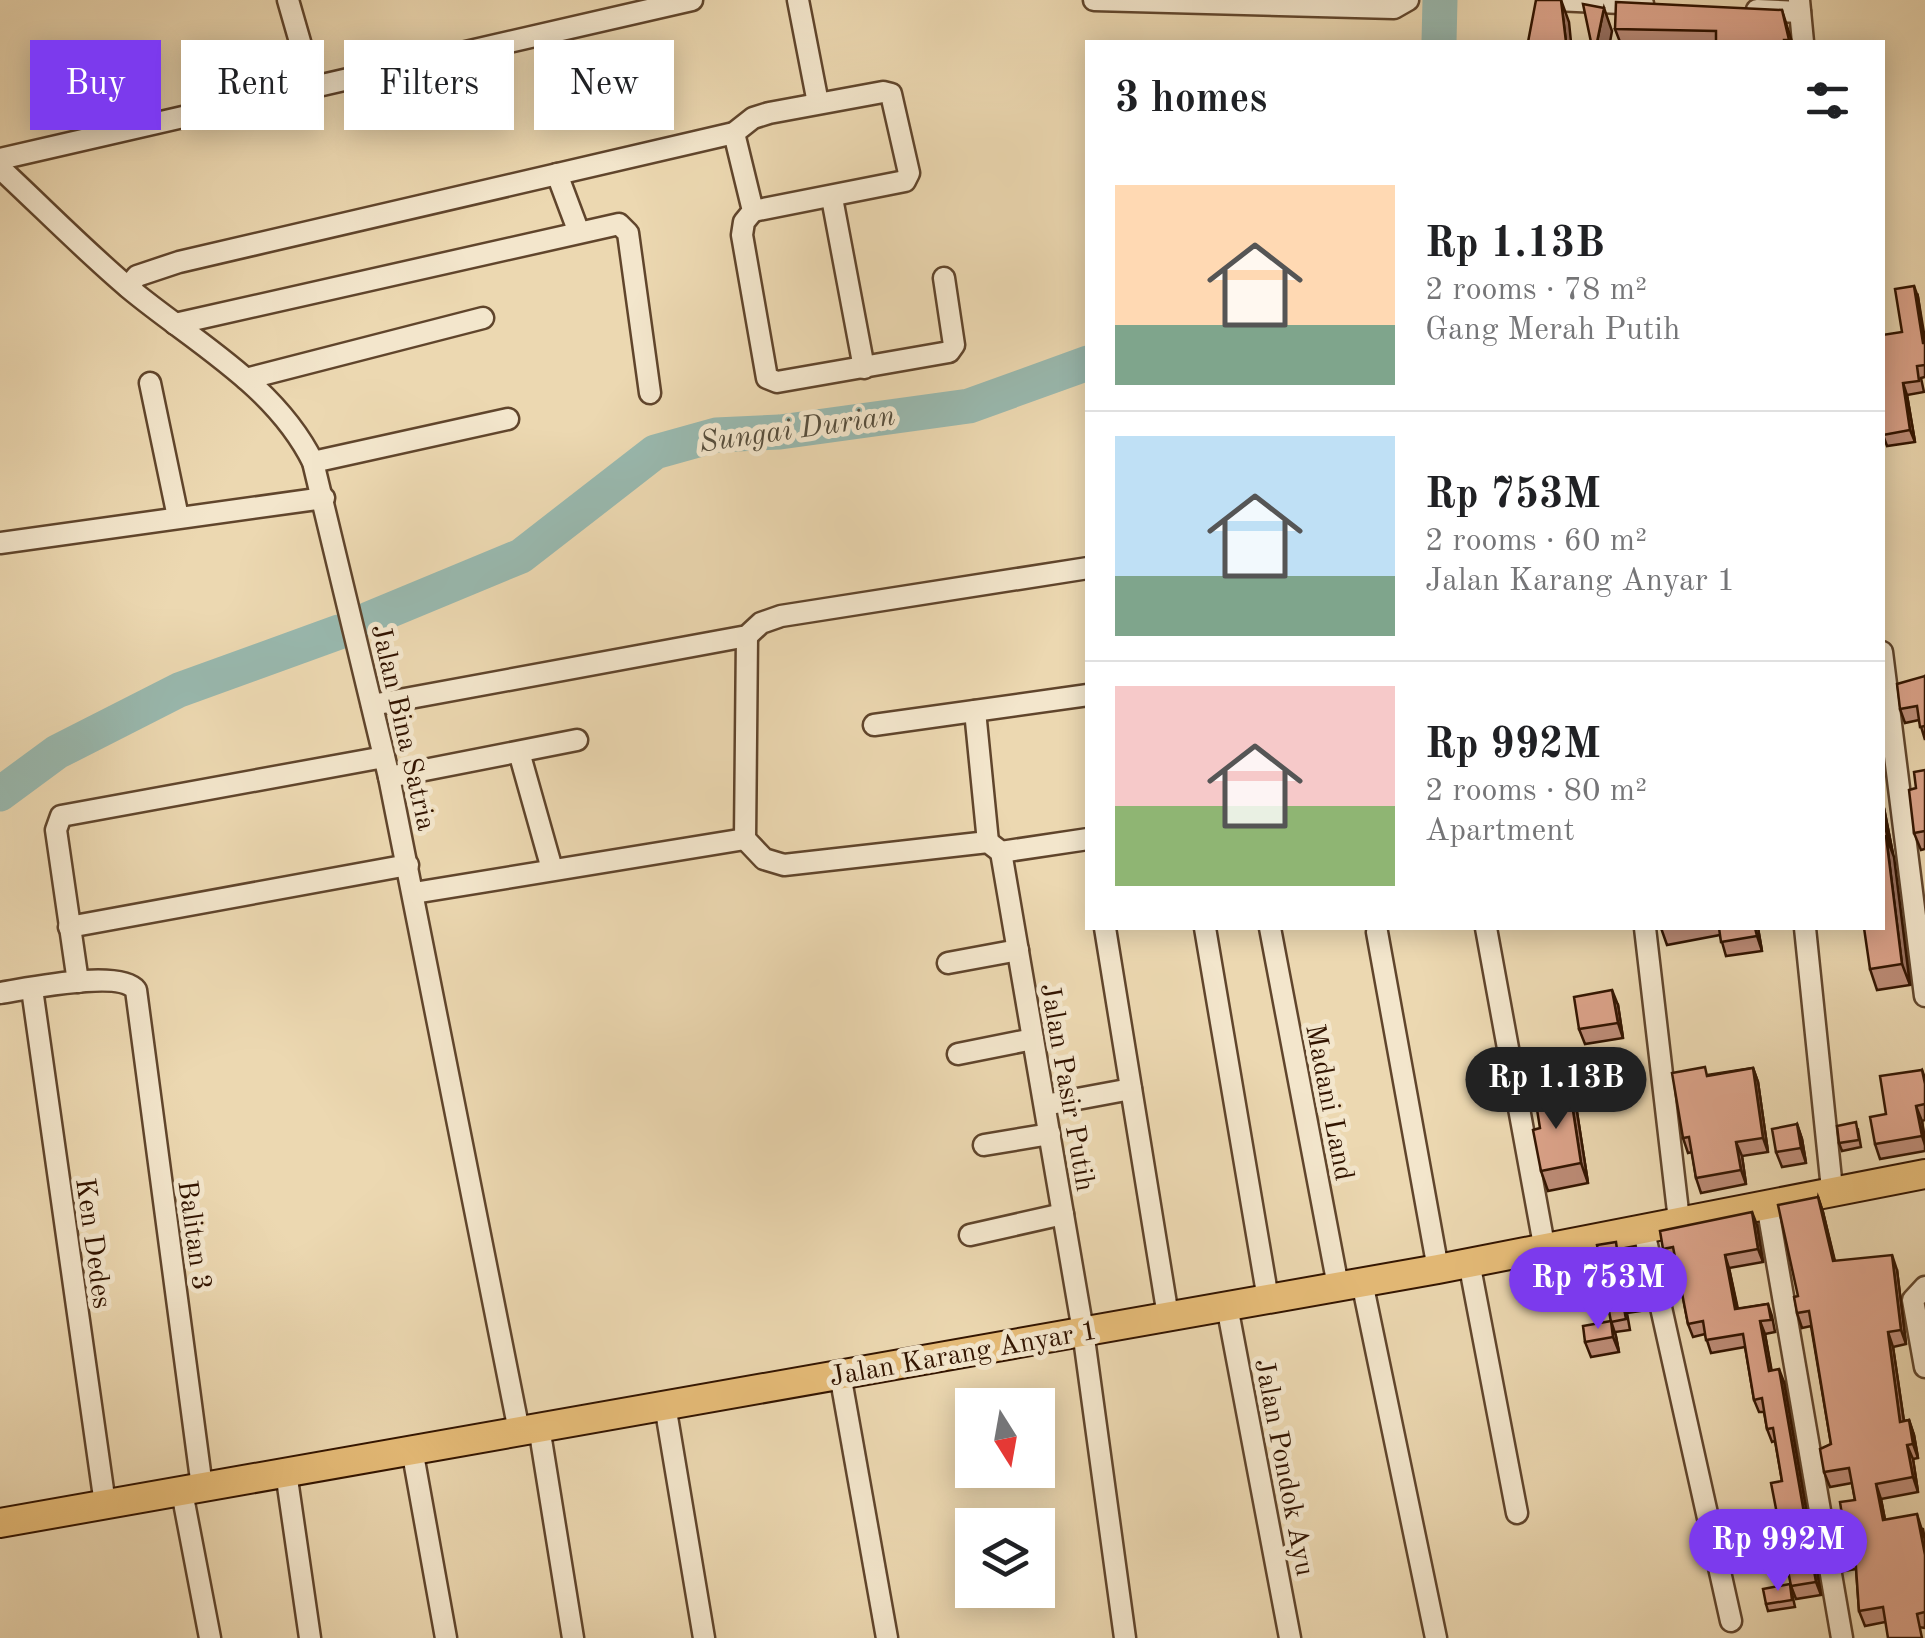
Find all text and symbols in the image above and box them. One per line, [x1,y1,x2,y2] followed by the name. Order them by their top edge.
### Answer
[30,40,161,130] chip: Buy
[181,40,324,130] chip: Rent
[344,40,514,130] chip: Filters
[534,40,674,130] chip: New
[1800,73,1855,128] icon: filters
[1115,79,1267,121] text: 3 homes
[1425,224,1605,266] text: Rp 1.13B
[1195,225,1315,345] icon: home
[1425,275,1647,307] text: 2 rooms · 78 m²
[1425,315,1680,347] text: Gang Merah Putih
[697,401,897,459] water label: Sungai Durian
[1425,475,1601,517] text: Rp 753M
[1195,476,1315,596] icon: home
[1425,526,1647,558] text: 2 rooms · 60 m²
[1425,566,1735,598] text: Jalan Karang Anyar 1
[365,622,439,834] street label: Jalan Bina Satria
[1425,725,1601,767] text: Rp 992M
[1195,726,1315,846] icon: home
[1425,776,1647,808] text: 2 rooms · 80 m²
[1425,816,1575,848] text: Apartment
[1034,981,1098,1194] street label: Jalan Pasir Putih
[1299,1022,1357,1183] street label: Madani Land
[1453,1047,1659,1132] pin: Rp 1.13B
[1487,1063,1625,1095] text: Rp 1.13B
[69,1176,115,1310] street label: Ken Dedes
[171,1178,215,1292] street label: Balitan 3
[1506,1247,1690,1332] pin: Rp 753M
[1531,1263,1665,1295] text: Rp 753M
[827,1318,1100,1392] street label: Jalan Karang Anyar 1
[1248,1357,1318,1579] street label: Jalan Pondok Ayu
[955,1388,1055,1488] north arrow
[955,1388,1055,1608] map controls
[955,1508,1055,1608] button: layers
[1686,1509,1870,1594] pin: Rp 992M
[1711,1525,1845,1557] text: Rp 992M

